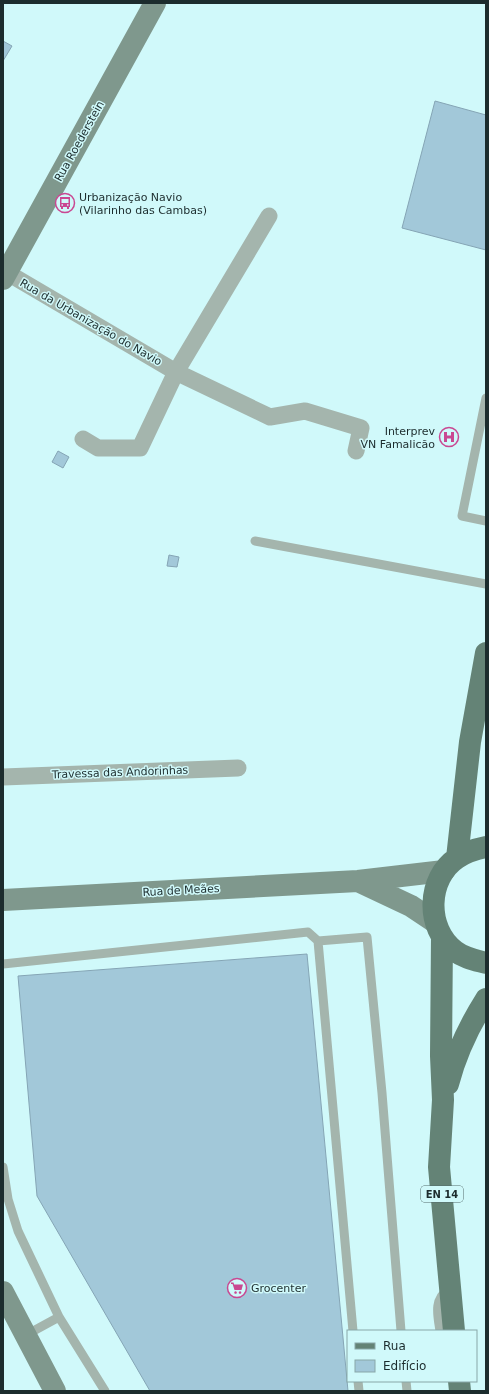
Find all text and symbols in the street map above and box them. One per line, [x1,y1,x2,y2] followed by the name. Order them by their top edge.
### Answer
[52,99,107,184] street label: Rua Roederstein
[79,191,207,217] place label: Urbanização Navio (Vilarinho das Cambas)
[54,192,76,214] bus stop icon: Urbanização Navio (Vilarinho das Cambas)
[17,276,164,369] street label: Rua da Urbanização do Navio
[361,425,435,451] place label: Interprev VN Famalicão
[438,426,460,448] hospital icon: Interprev VN Famalicão
[51,764,189,781] street label: Travessa das Andorinhas
[142,882,220,899] street label: Rua de Meães
[421,1186,463,1202] road number: EN 14
[226,1277,248,1299] supermarket icon: Grocenter
[251,1282,306,1295] place label: Grocenter
[347,1330,477,1382] legend
[383,1339,406,1353] text: Rua
[383,1359,426,1373] text: Edifício

